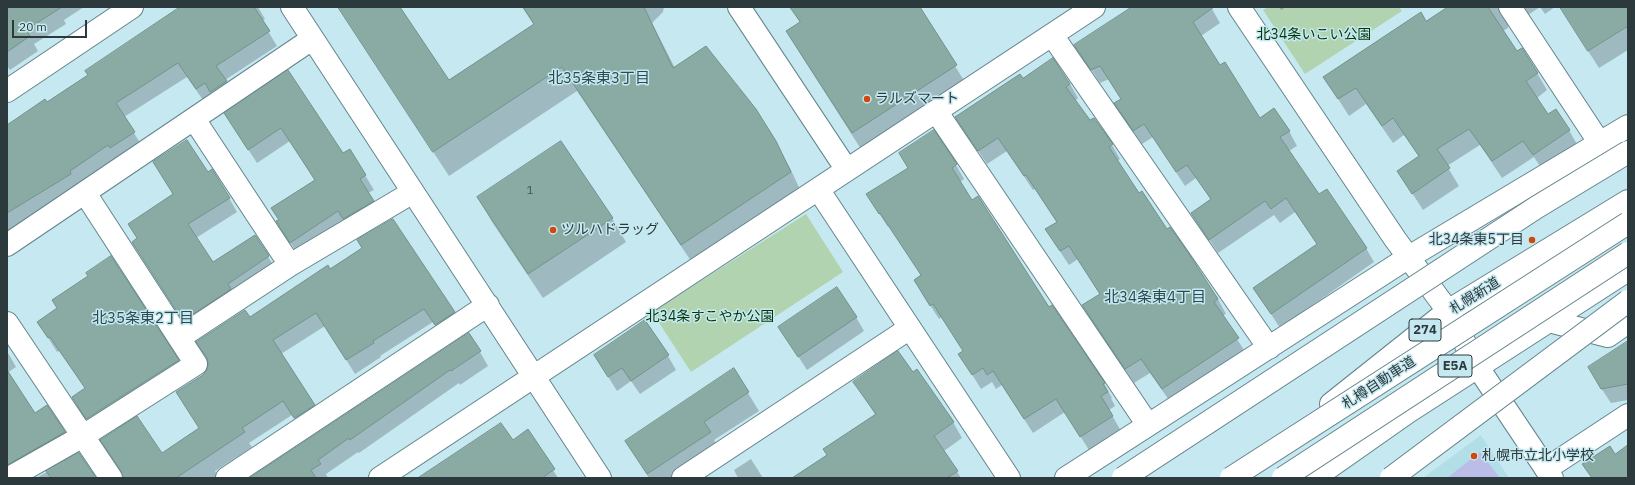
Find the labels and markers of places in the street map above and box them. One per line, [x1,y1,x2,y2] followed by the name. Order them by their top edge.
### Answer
[875,91,959,107] place label: ラルズマート
[862,94,872,104] marker: ラルズマート
[561,222,659,238] place label: ツルハドラッグ
[548,225,558,235] marker: ツルハドラッグ
[1429,232,1524,248] place label: 北34条東5丁目
[1527,235,1537,245] marker: 北34条東5丁目
[1482,448,1594,464] place label: 札幌市立北小学校
[1469,451,1479,461] marker: 札幌市立北小学校

